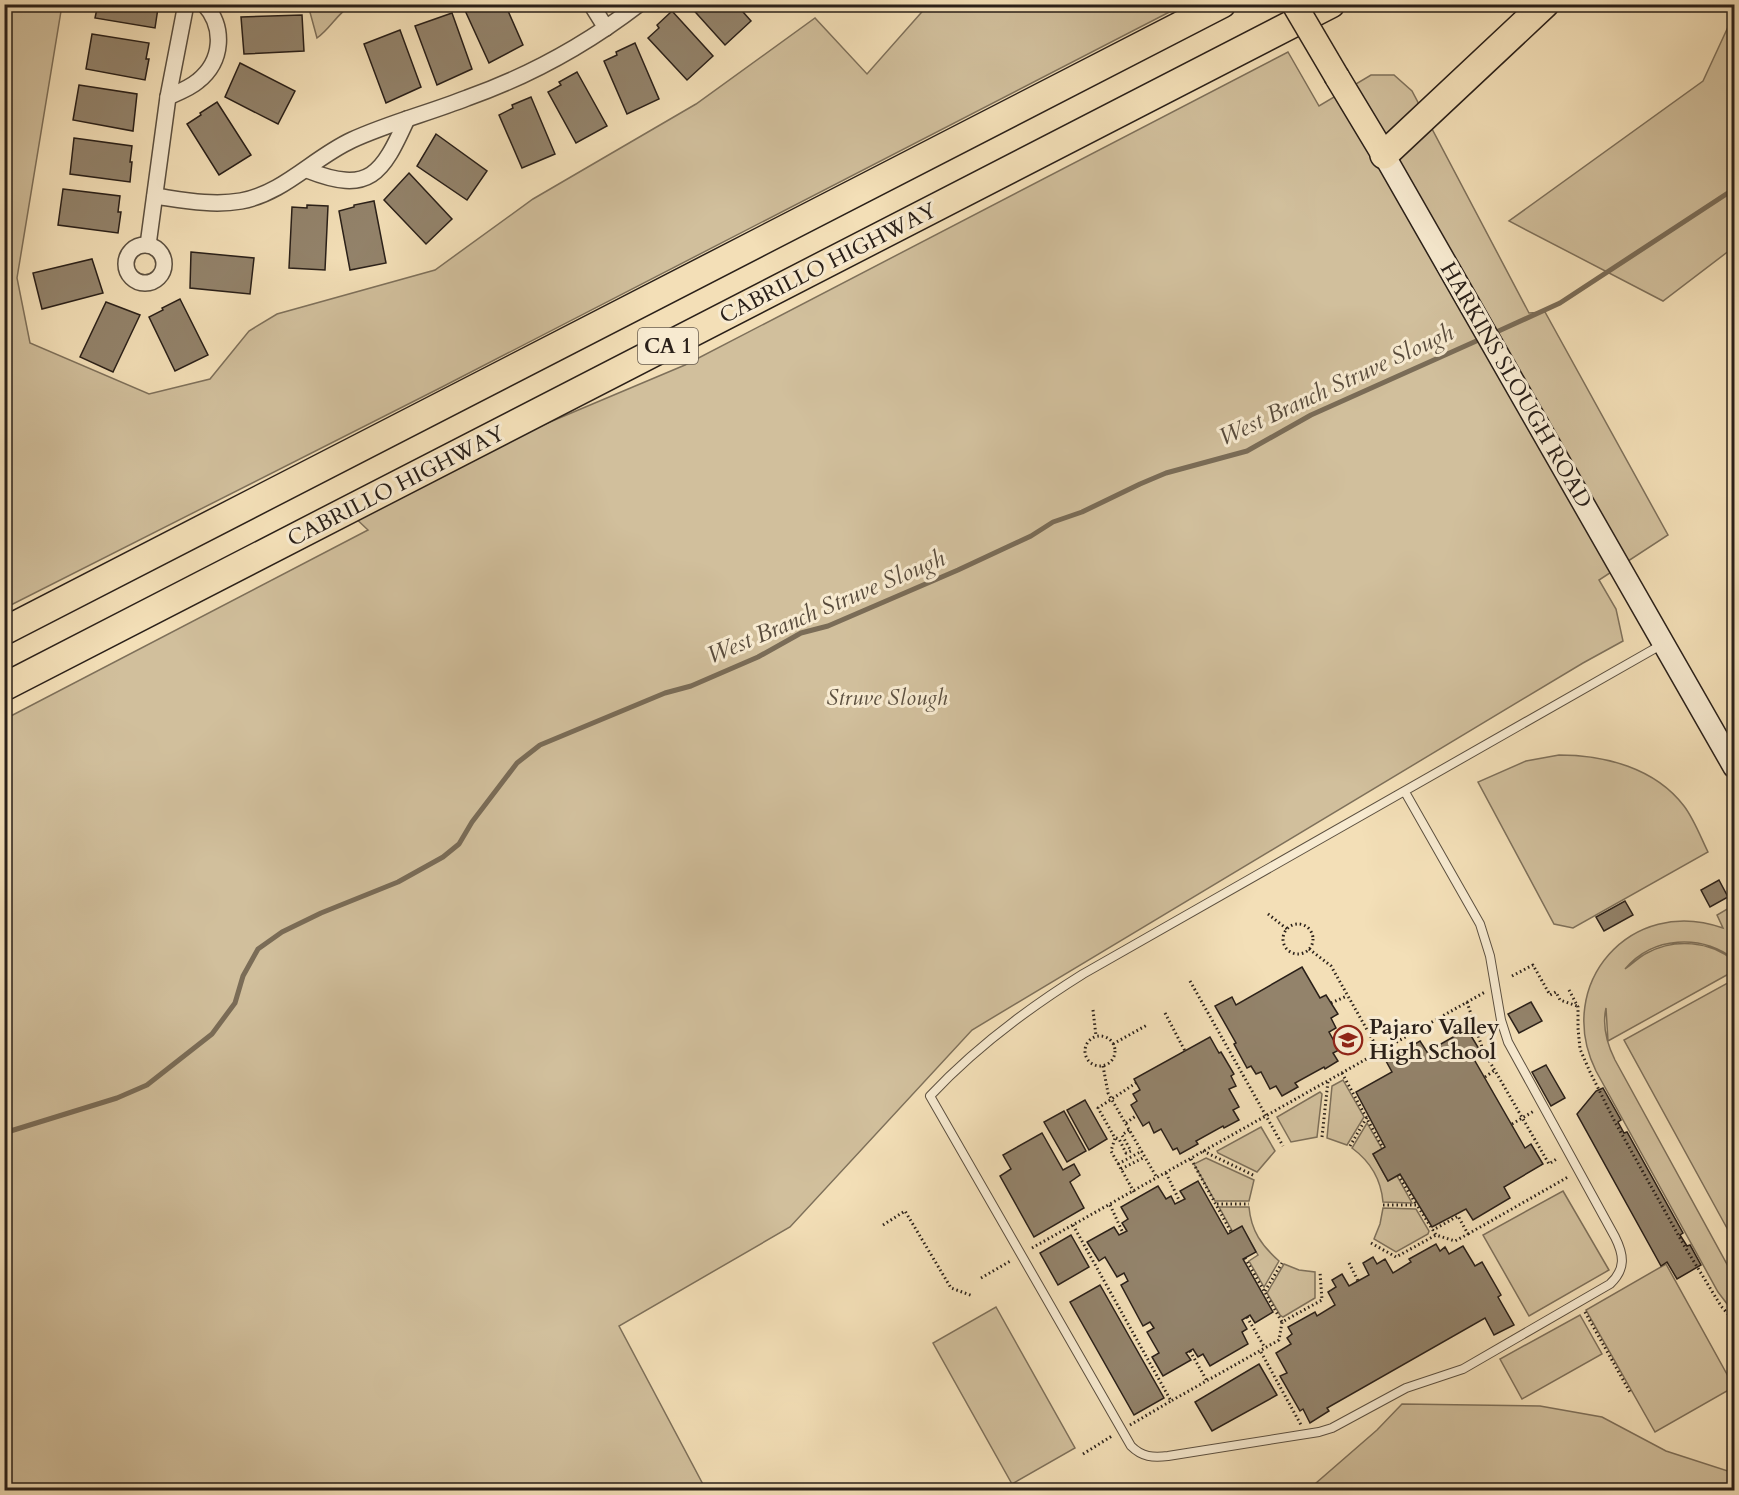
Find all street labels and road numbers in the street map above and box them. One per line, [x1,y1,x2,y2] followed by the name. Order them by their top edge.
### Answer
[714,195,942,331] street label: CABRILLO HIGHWAY
[1433,256,1599,514] street label: HARKINS SLOUGH ROAD
[638,328,698,364] road number: CA 1
[282,418,510,554] street label: CABRILLO HIGHWAY

